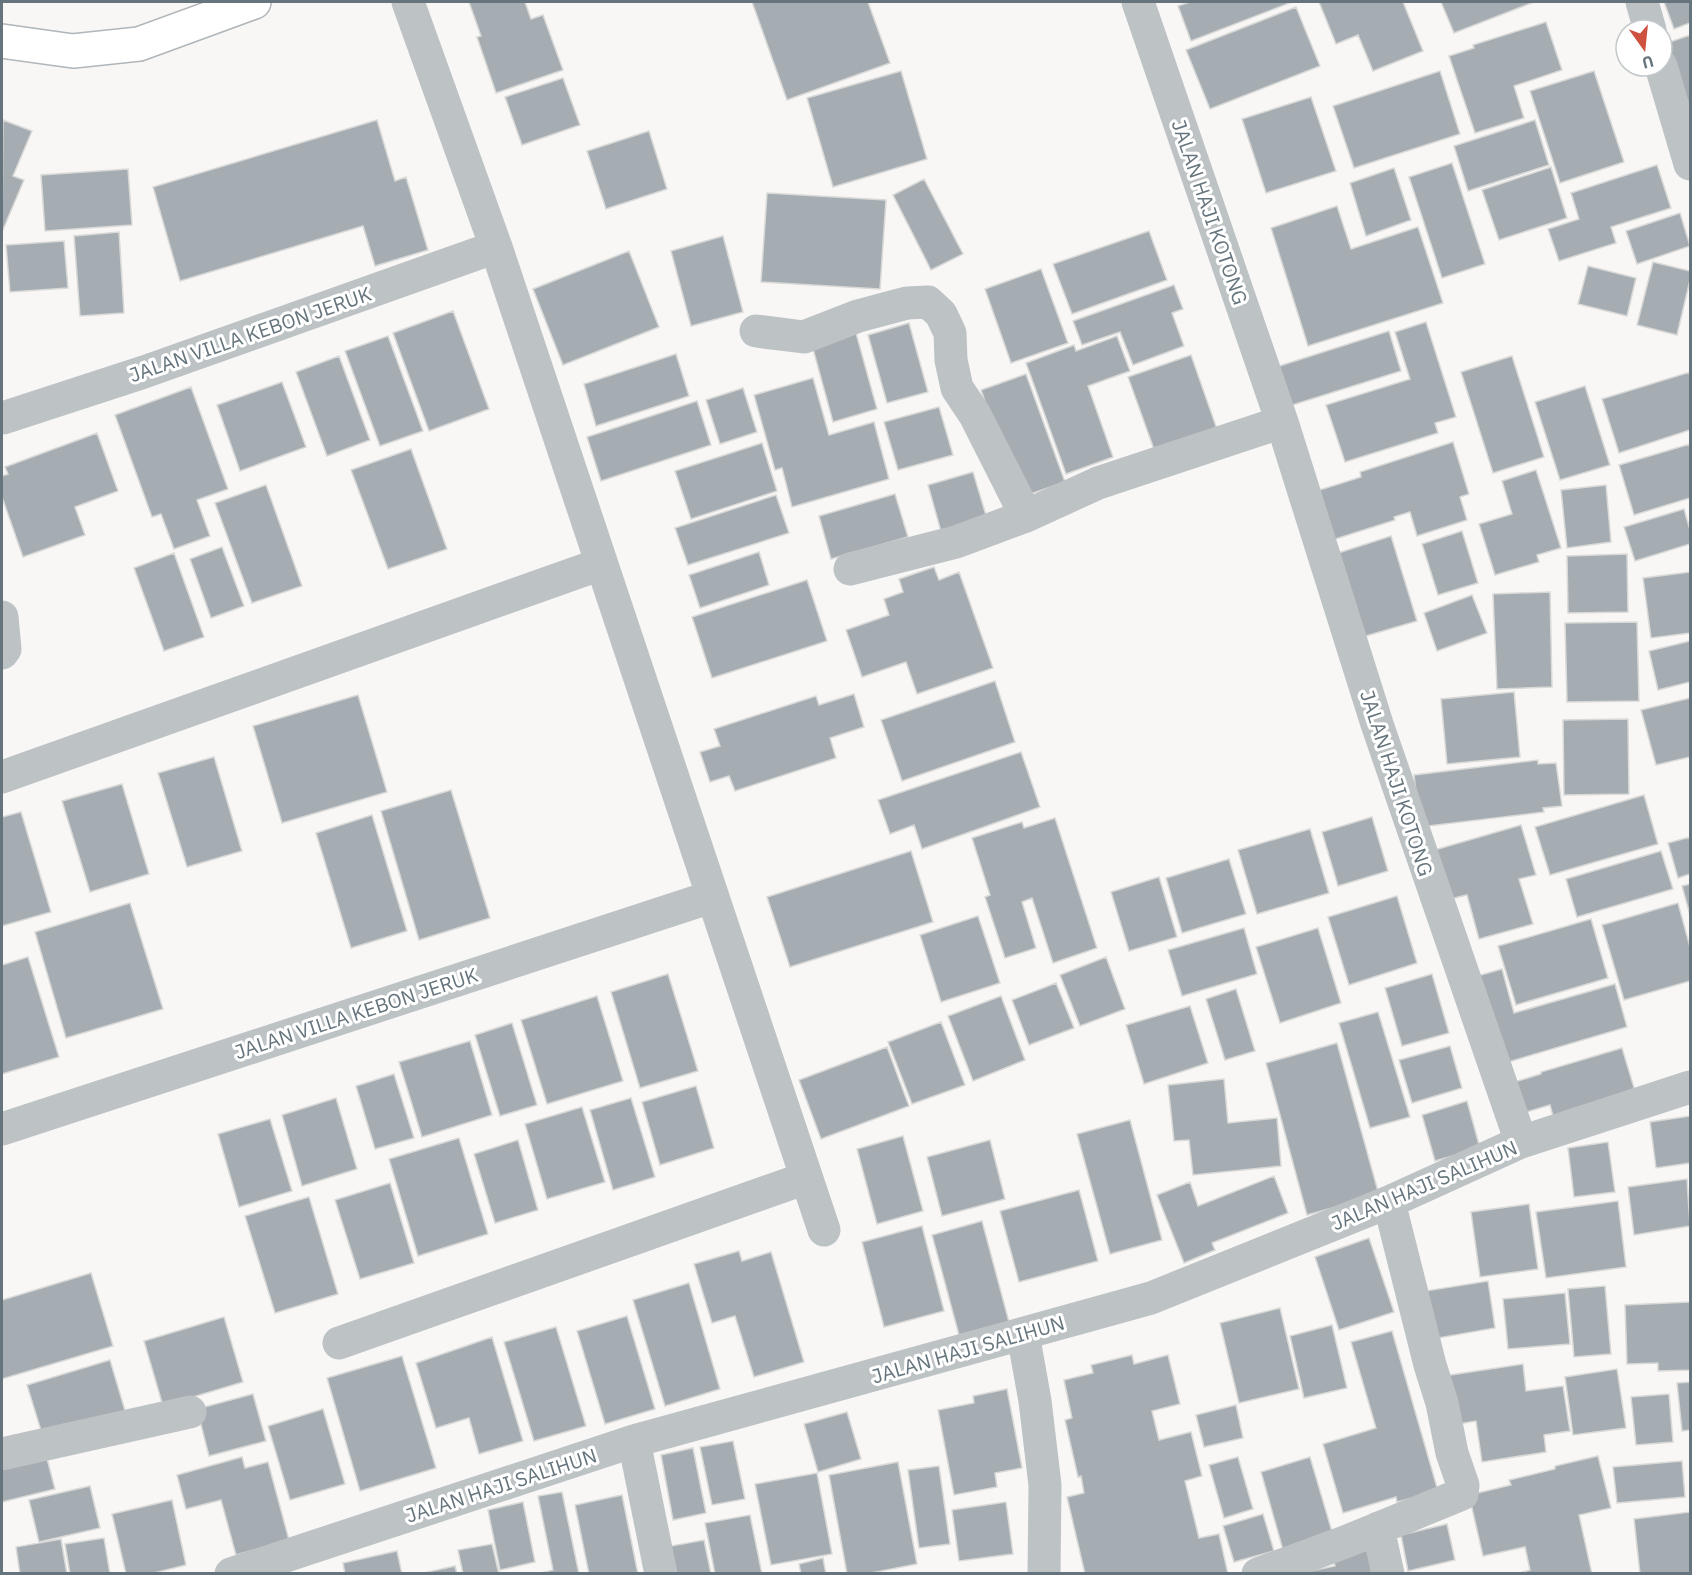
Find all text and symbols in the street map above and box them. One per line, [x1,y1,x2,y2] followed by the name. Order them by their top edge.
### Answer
[1614,18,1674,78] north arrow
[1640,51,1656,74] text: U
[1166,116,1254,308] street label: JALAN HAJI KOTONG
[125,280,375,388] street label: JALAN VILLA KEBON JERUK
[1354,687,1440,879] street label: JALAN HAJI KOTONG
[231,961,481,1065] street label: JALAN VILLA KEBON JERUK
[1327,1134,1521,1236] street label: JALAN HAJI SALIHUN
[869,1309,1067,1389] street label: JALAN HAJI SALIHUN
[402,1441,600,1529] street label: JALAN HAJI SALIHUN

